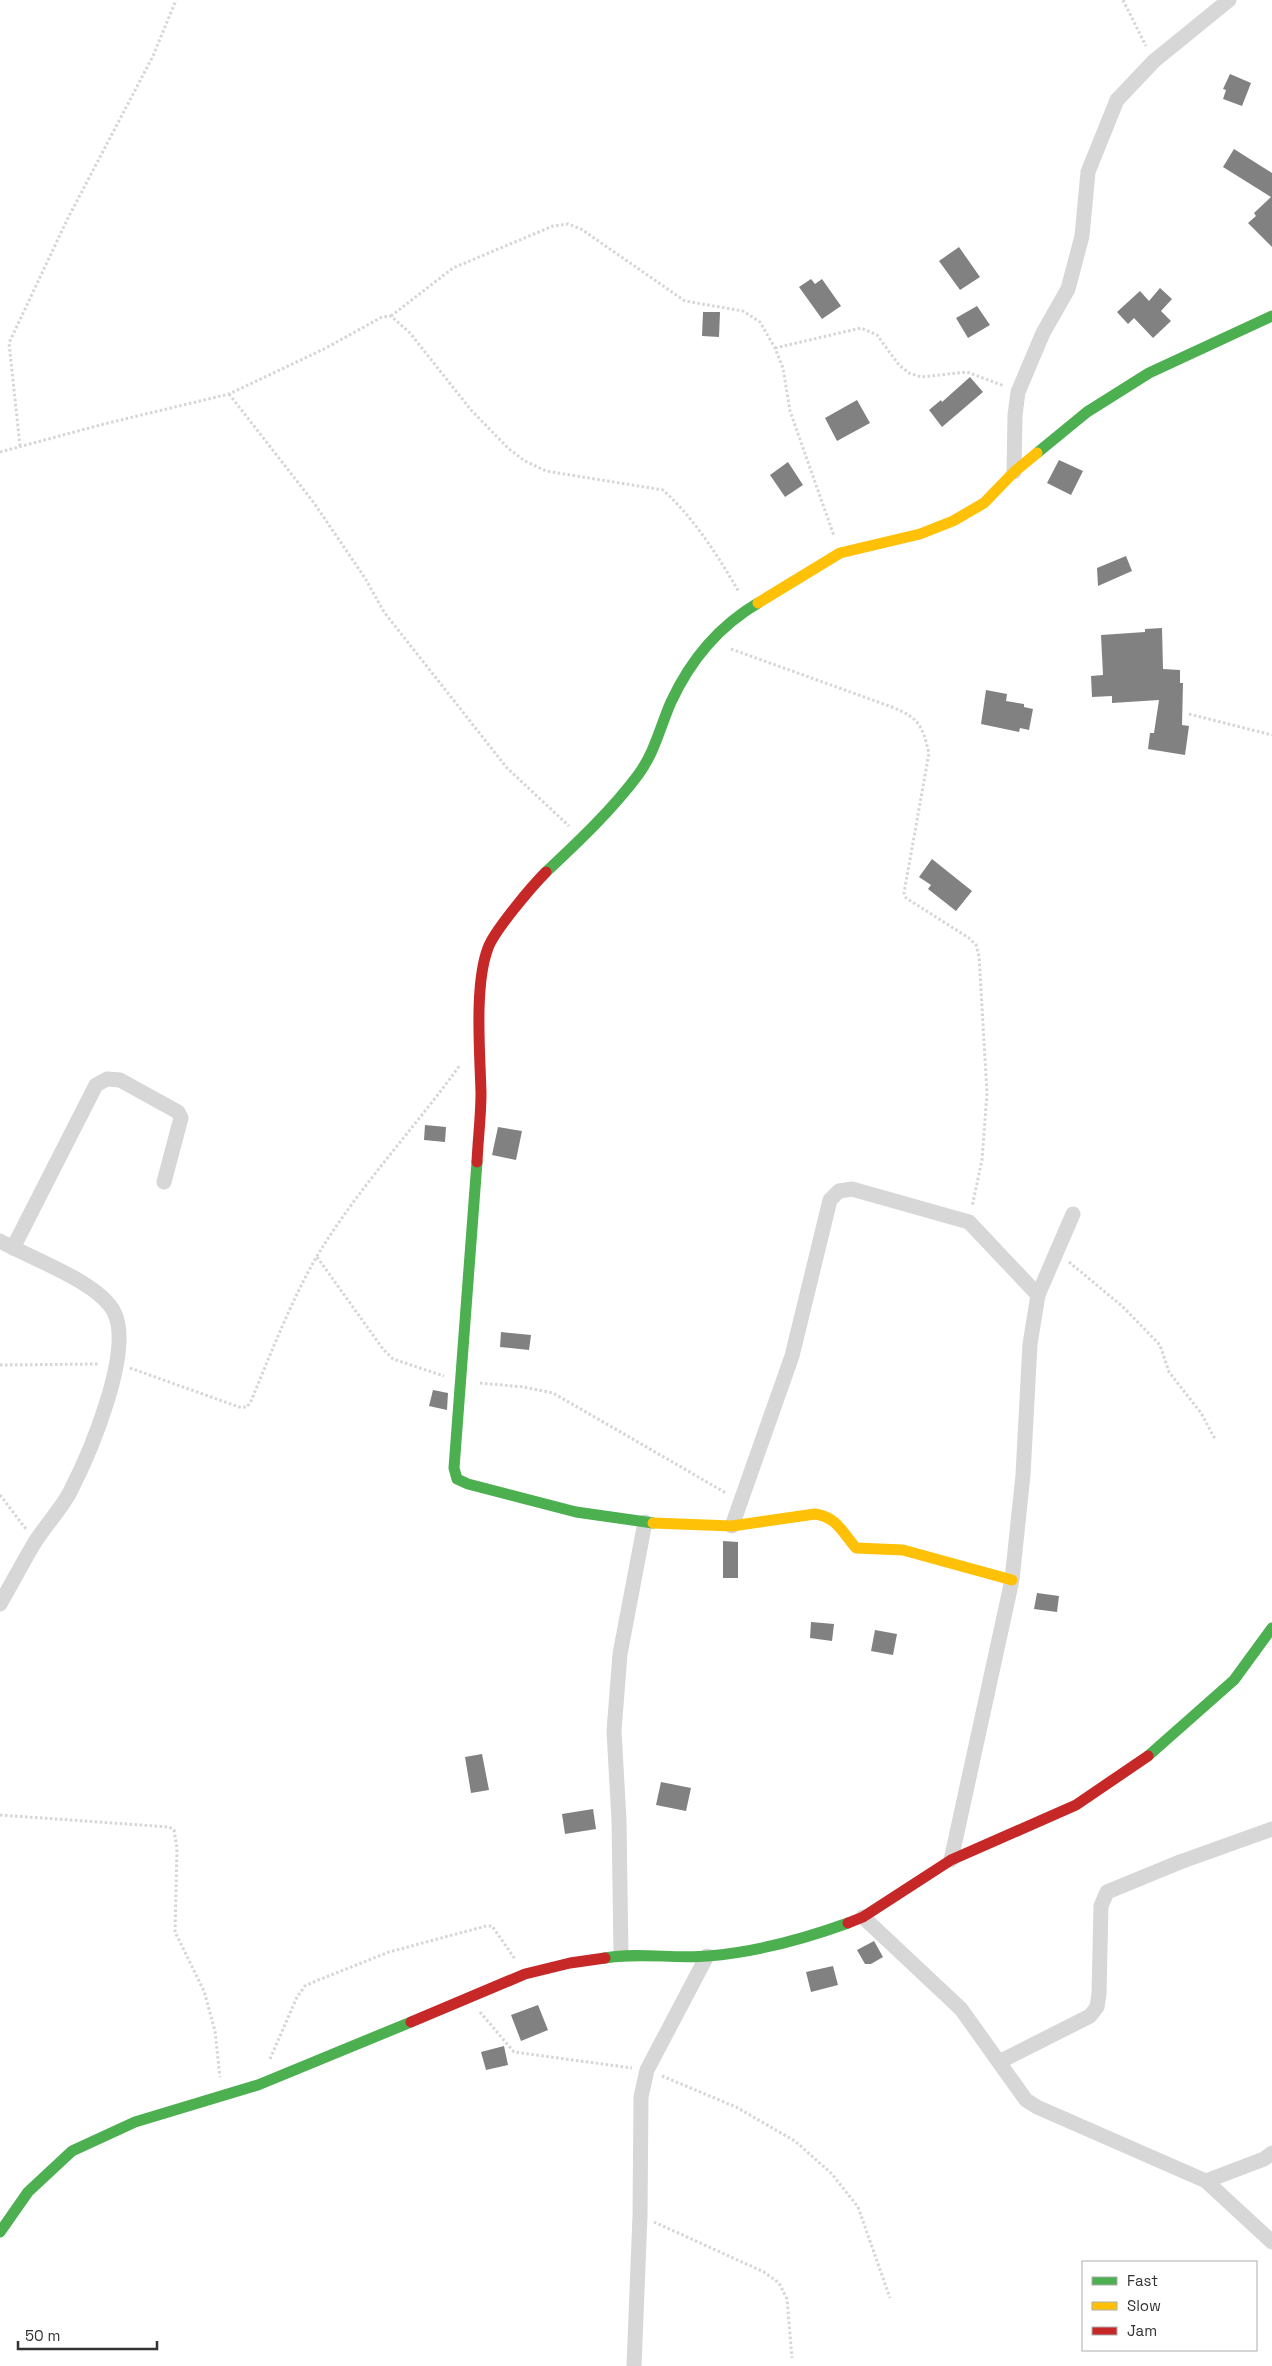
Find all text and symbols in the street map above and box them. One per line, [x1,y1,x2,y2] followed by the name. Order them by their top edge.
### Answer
[1082,2261,1257,2351] legend
[1127,2271,1158,2290] text: Fast
[1127,2296,1161,2315] text: Slow
[18,2318,156,2350] scale bar
[1127,2321,1157,2340] text: Jam
[25,2326,60,2345] text: 50 m

